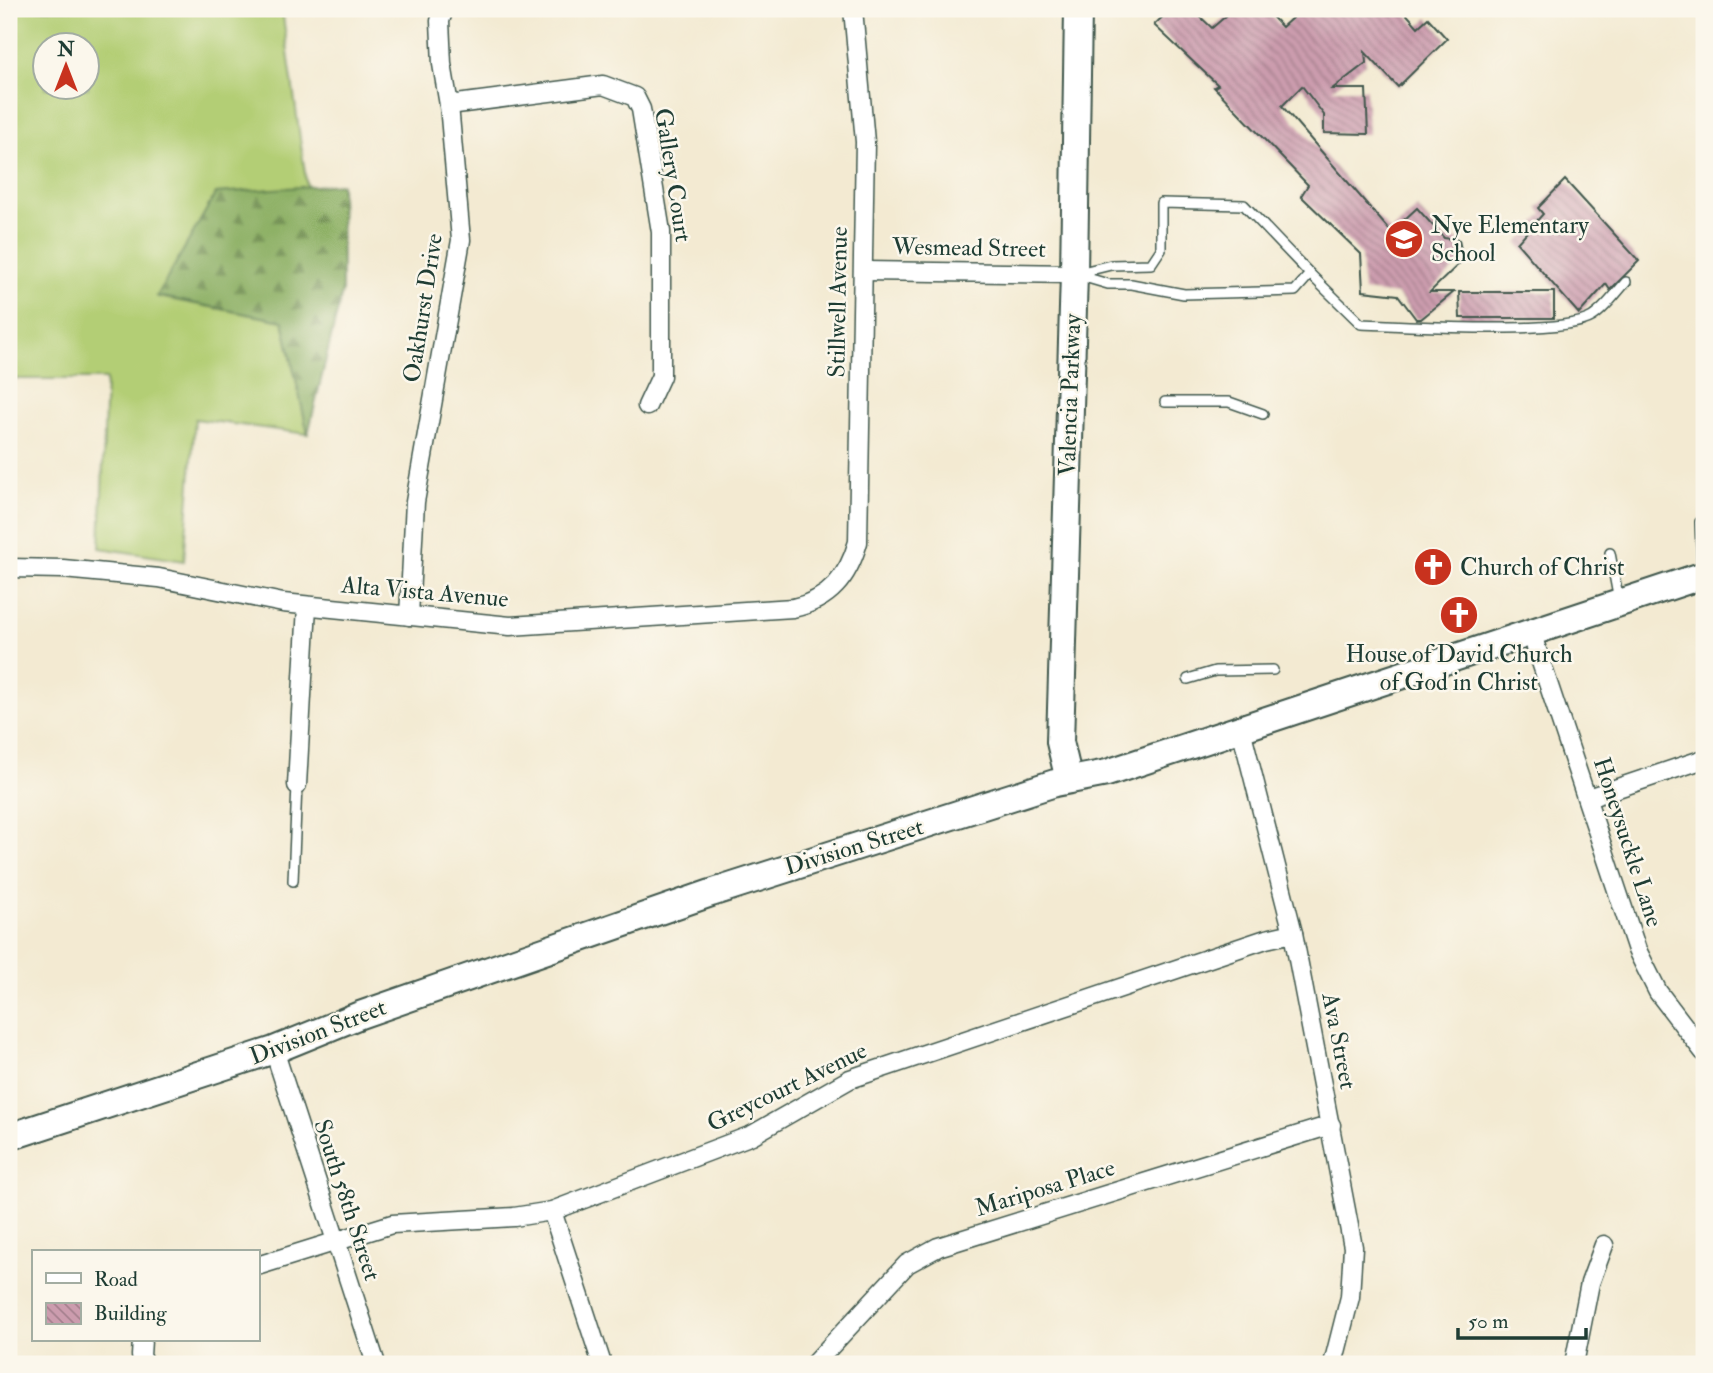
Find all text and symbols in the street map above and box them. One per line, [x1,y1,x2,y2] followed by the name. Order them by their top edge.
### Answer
[32,32,102,102] north arrow
[56,38,75,62] text: N
[647,106,699,244] street label: Gallery Court
[1431,210,1589,269] place label: Nye Elementary School
[1383,218,1425,260] school or university icon: Nye Elementary School
[821,226,855,378] street label: Stillwell Avenue
[396,231,450,385] street label: Oakhurst Drive
[891,231,1046,265] street label: Wesmead Street
[1052,313,1088,477] street label: Valencia Parkway
[1412,546,1454,588] church icon: Church of Christ
[1460,552,1625,583] place label: Church of Christ
[339,569,510,615] street label: Alta Vista Avenue
[1438,594,1480,636] church icon: House of David Church of God in Christ
[1345,639,1573,698] place label: House of David Church of God in Christ
[1586,753,1670,931] street label: Honeysuckle Lane
[781,811,928,883] street label: Division Street
[1314,989,1364,1092] street label: Ava Street
[245,992,391,1072] street label: Division Street
[702,1035,872,1139] street label: Greycourt Avenue
[306,1115,388,1285] street label: South 58th Street
[971,1152,1119,1224] street label: Mariposa Place
[32,1250,259,1342] legend
[94,1266,139,1293] text: Road
[1458,1296,1585,1340] scale bar
[94,1300,167,1327] text: Building
[1468,1308,1509,1335] text: 50 m

